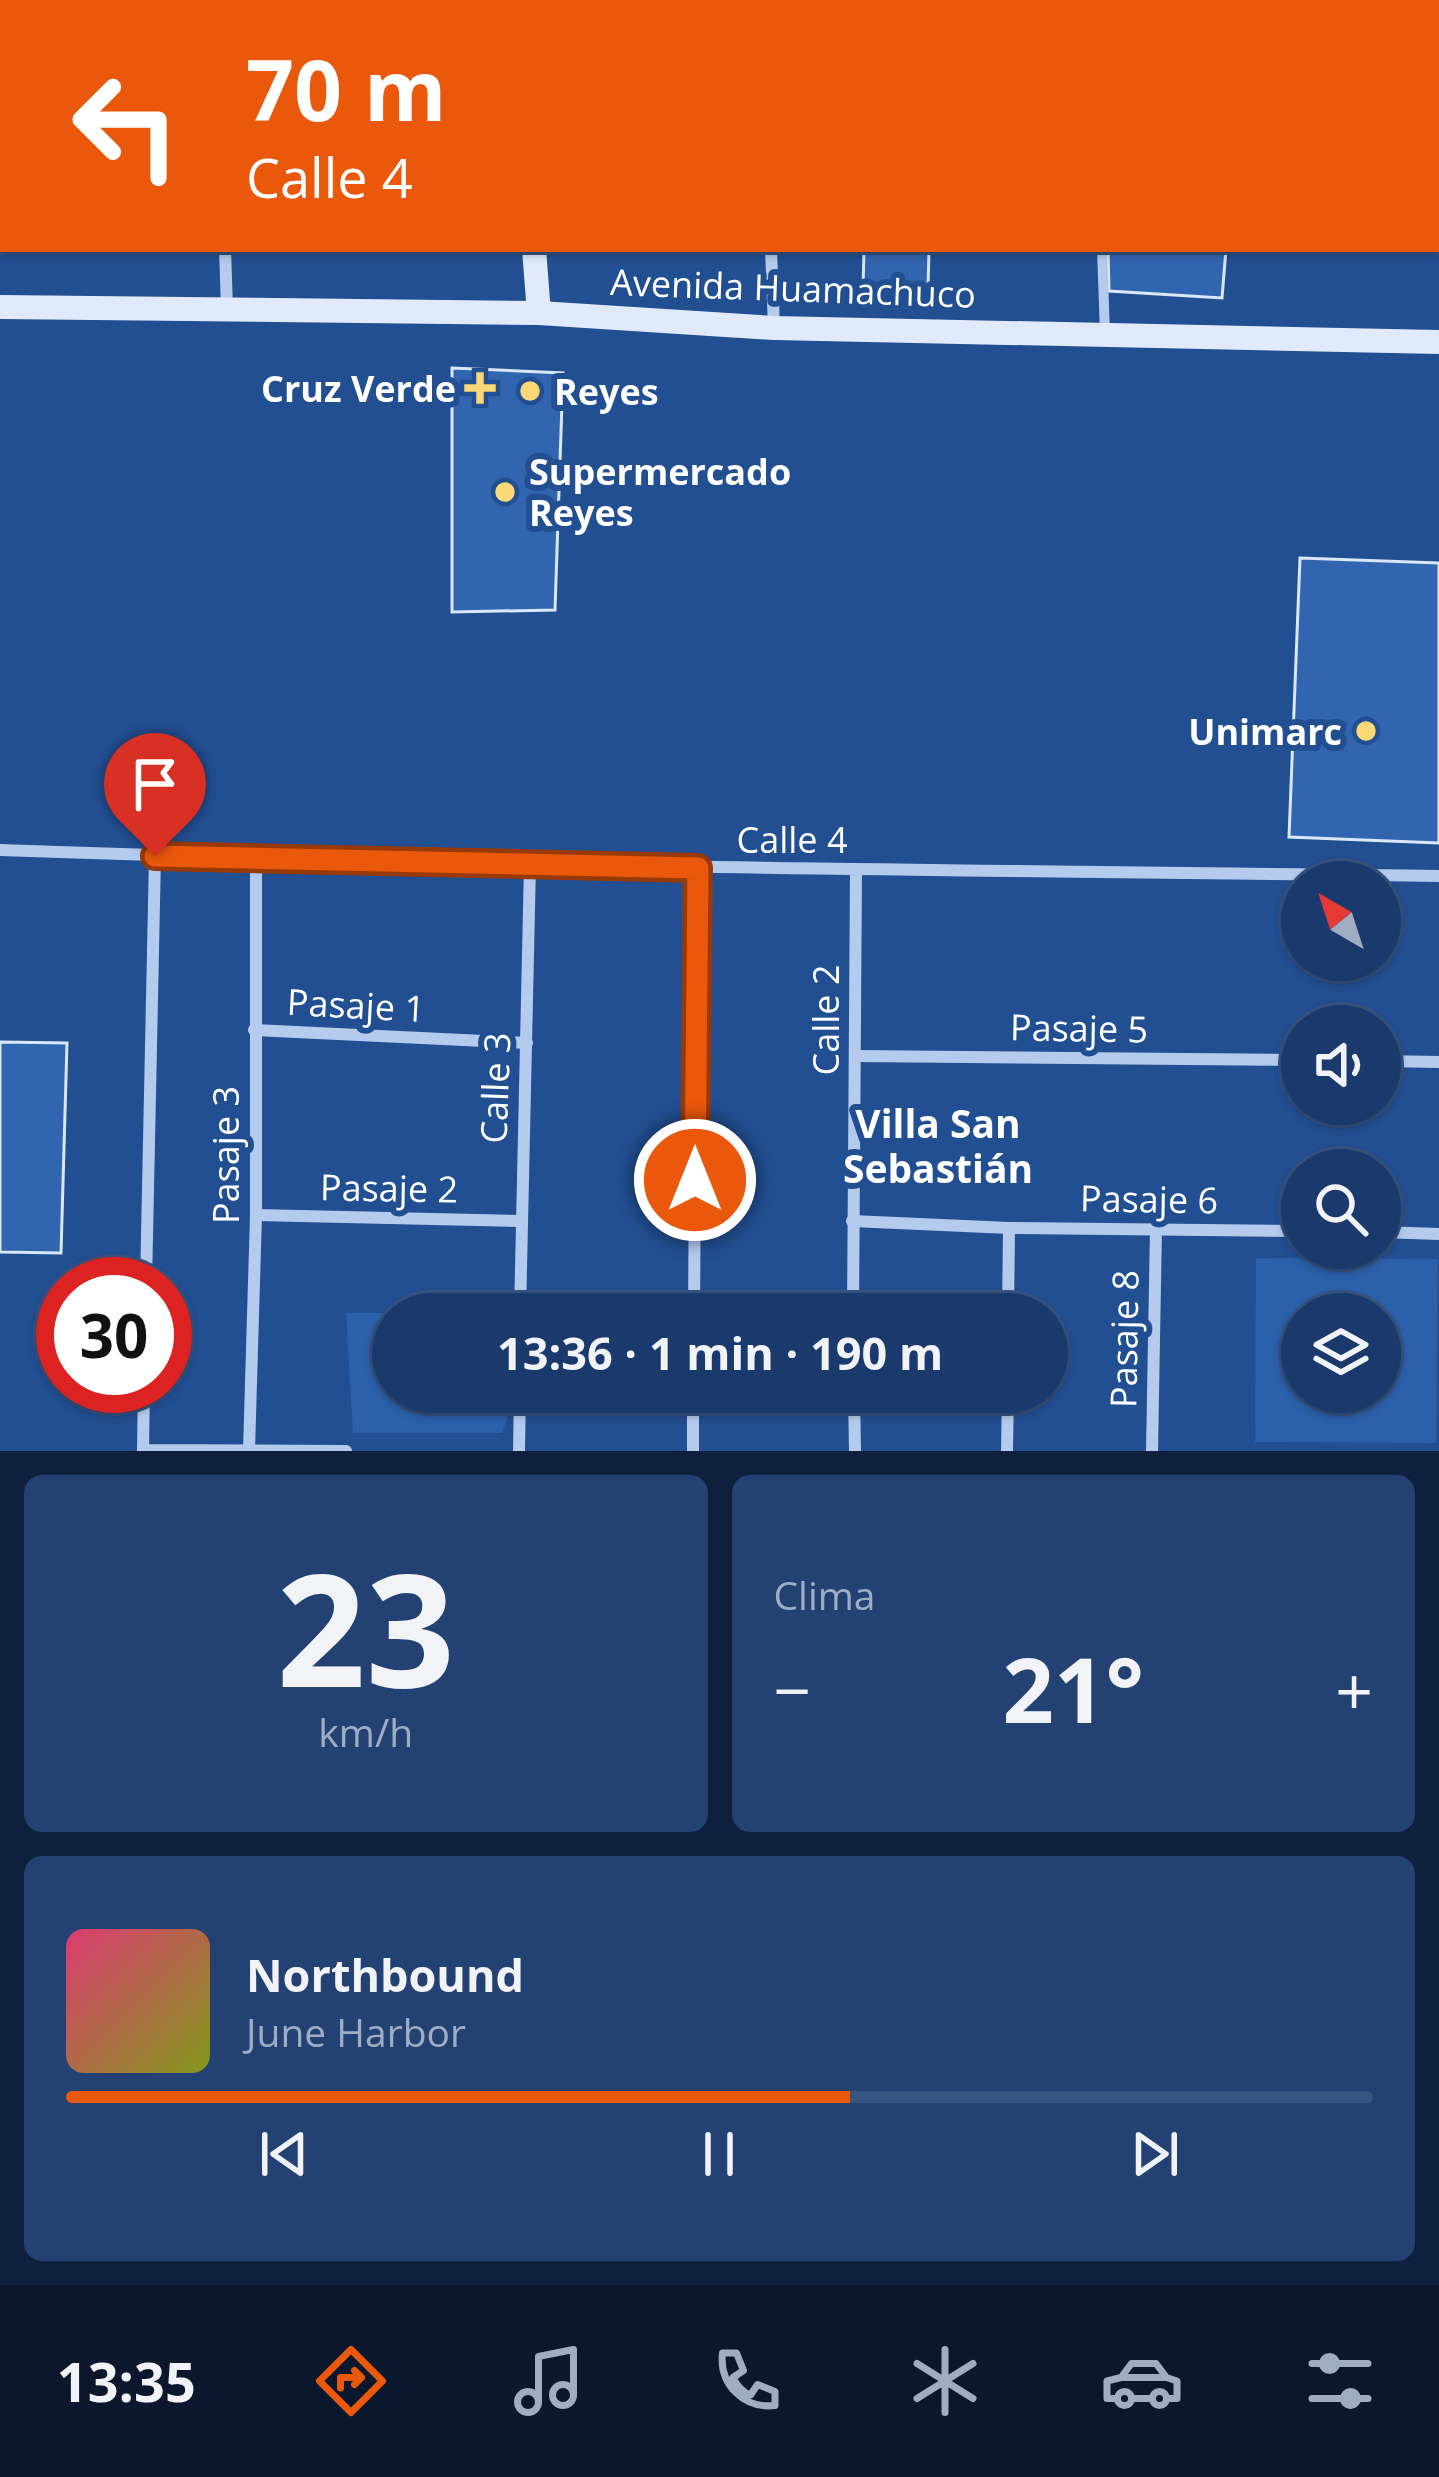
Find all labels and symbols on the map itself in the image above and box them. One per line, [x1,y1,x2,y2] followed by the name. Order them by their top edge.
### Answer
[609,257,977,319] street label: Avenida Huamachuco
[261,364,456,413] place label: Cruz Verde
[554,367,659,416] place label: Reyes
[467,375,493,401] marker: Cruz Verde
[517,378,543,404] marker: Reyes
[529,447,791,537] place label: Supermercado Reyes
[492,479,518,505] marker: Supermercado Reyes
[1188,707,1342,756] place label: Unimarc
[1353,718,1379,744] marker: Unimarc
[104,733,206,856] pin
[736,815,848,864] street label: Calle 4
[1281,861,1401,981] north arrow
[801,964,850,1076] street label: Calle 2
[286,977,426,1033] street label: Pasaje 1
[1010,1002,1148,1054] street label: Pasaje 5
[469,1032,521,1144] street label: Calle 3
[201,1086,250,1224] street label: Pasaje 3
[843,1096,1033,1194] district label: Villa San Sebastián
[632,1117,758,1243] position arrow
[320,1162,458,1214] street label: Pasaje 2
[1080,1173,1218,1225] street label: Pasaje 6
[36,1257,192,1413] speed limit sign: 30
[1098,1270,1150,1408] street label: Pasaje 8

